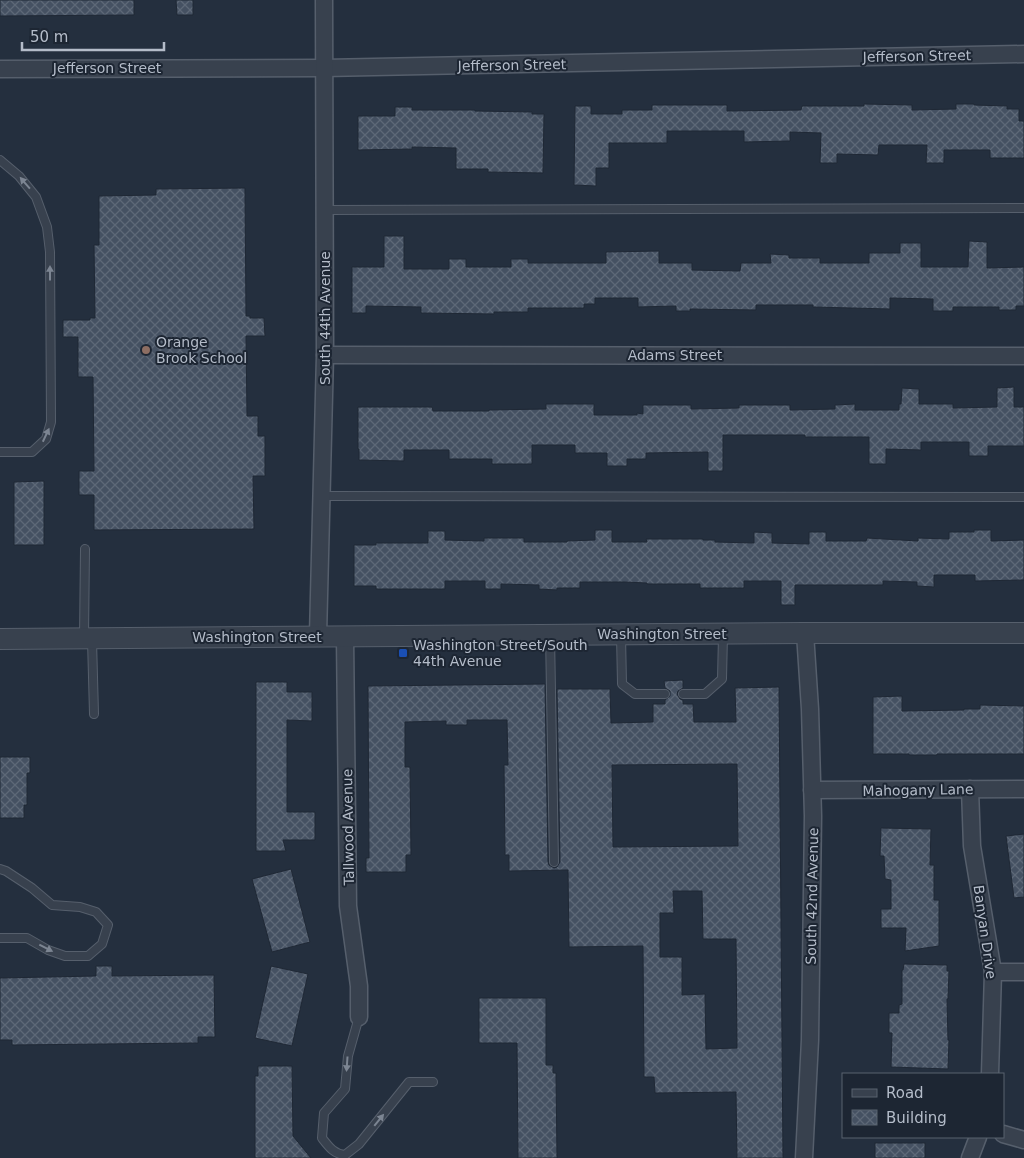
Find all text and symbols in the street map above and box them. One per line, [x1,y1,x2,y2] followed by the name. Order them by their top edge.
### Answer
[22,20,165,52] scale bar
[30,28,68,46] text: 50 m
[862,47,972,65] street label: Jefferson Street
[457,56,567,74] street label: Jefferson Street
[52,60,162,76] street label: Jefferson Street
[19,177,30,190] one-way arrow
[317,251,333,385] street label: South 44th Avenue
[46,265,54,281] one-way arrow
[156,334,247,366] place label: Orange Brook School
[140,344,152,356] marker: Orange Brook School
[628,347,723,363] street label: Adams Street
[41,427,50,442] one-way arrow
[597,626,727,642] street label: Washington Street
[192,629,322,645] street label: Washington Street
[413,637,588,669] place label: Washington Street/South 44th Avenue
[397,647,409,659] marker: Washington Street/South 44th Avenue
[339,769,357,886] street label: Tallwood Avenue
[862,781,974,799] street label: Mahogany Lane
[803,827,821,965] street label: South 42nd Avenue
[970,884,1000,980] street label: Banyan Drive
[39,944,53,952] one-way arrow
[343,1057,351,1073] one-way arrow
[842,1073,1004,1138] legend
[886,1084,924,1102] text: Road
[886,1109,947,1127] text: Building
[373,1114,385,1126] one-way arrow

